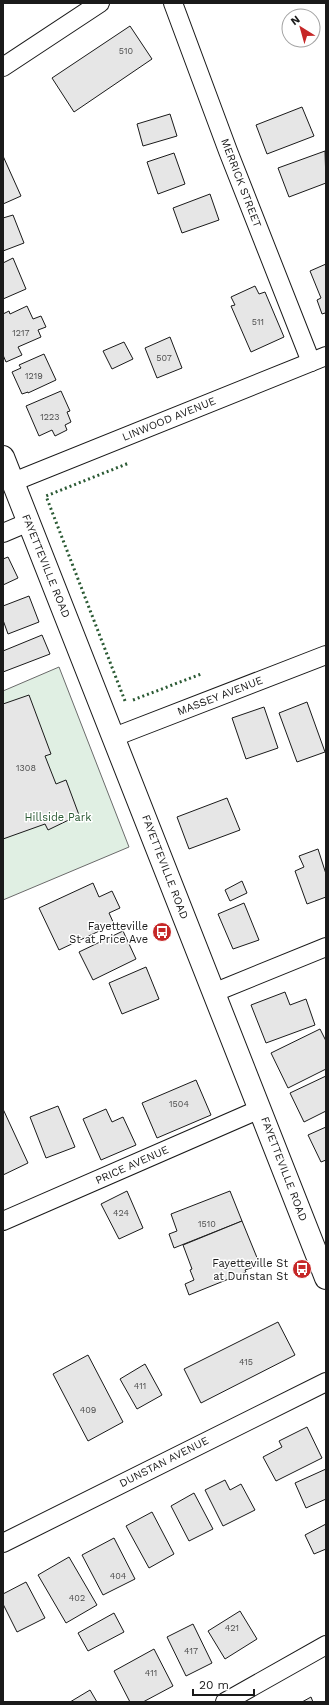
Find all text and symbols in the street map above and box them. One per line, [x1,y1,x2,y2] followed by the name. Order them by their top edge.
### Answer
[281,8,321,48] north arrow
[288,13,302,28] text: N
[119,46,134,56] house number: 510
[218,137,264,230] street label: MERRICK STREET
[252,317,264,327] house number: 511
[12,328,30,338] house number: 1217
[156,353,172,363] house number: 507
[25,371,43,381] house number: 1219
[120,394,218,444] street label: LINWOOD AVENUE
[40,412,60,422] house number: 1223
[19,512,73,620] street label: FAYETTEVILLE ROAD
[175,674,265,718] street label: MASSEY AVENUE
[16,763,36,773] house number: 1308
[24,811,92,824] park label: Hillside Park
[139,813,191,921] street label: FAYETTEVILLE ROAD
[69,920,148,946] place label: Fayetteville St at Price Ave
[151,921,173,943] bus stop icon: Fayetteville St at Price Ave
[169,1099,189,1109] house number: 1504
[258,1115,310,1223] street label: FAYETTEVILLE ROAD
[93,1143,171,1187] street label: PRICE AVENUE
[113,1208,129,1218] house number: 424
[198,1219,216,1229] house number: 1510
[212,1257,288,1283] place label: Fayetteville St at Dunstan St
[291,1258,313,1280] bus stop icon: Fayetteville St at Dunstan St
[239,1357,253,1367] house number: 415
[134,1381,146,1391] house number: 411
[80,1405,96,1415] house number: 409
[117,1434,211,1490] street label: DUNSTAN AVENUE
[110,1571,127,1581] house number: 404
[69,1593,85,1603] house number: 402
[225,1623,239,1633] house number: 421
[184,1646,198,1656] house number: 417
[145,1668,157,1678] house number: 411
[193,1671,254,1697] scale bar
[199,1678,229,1692] text: 20 m

